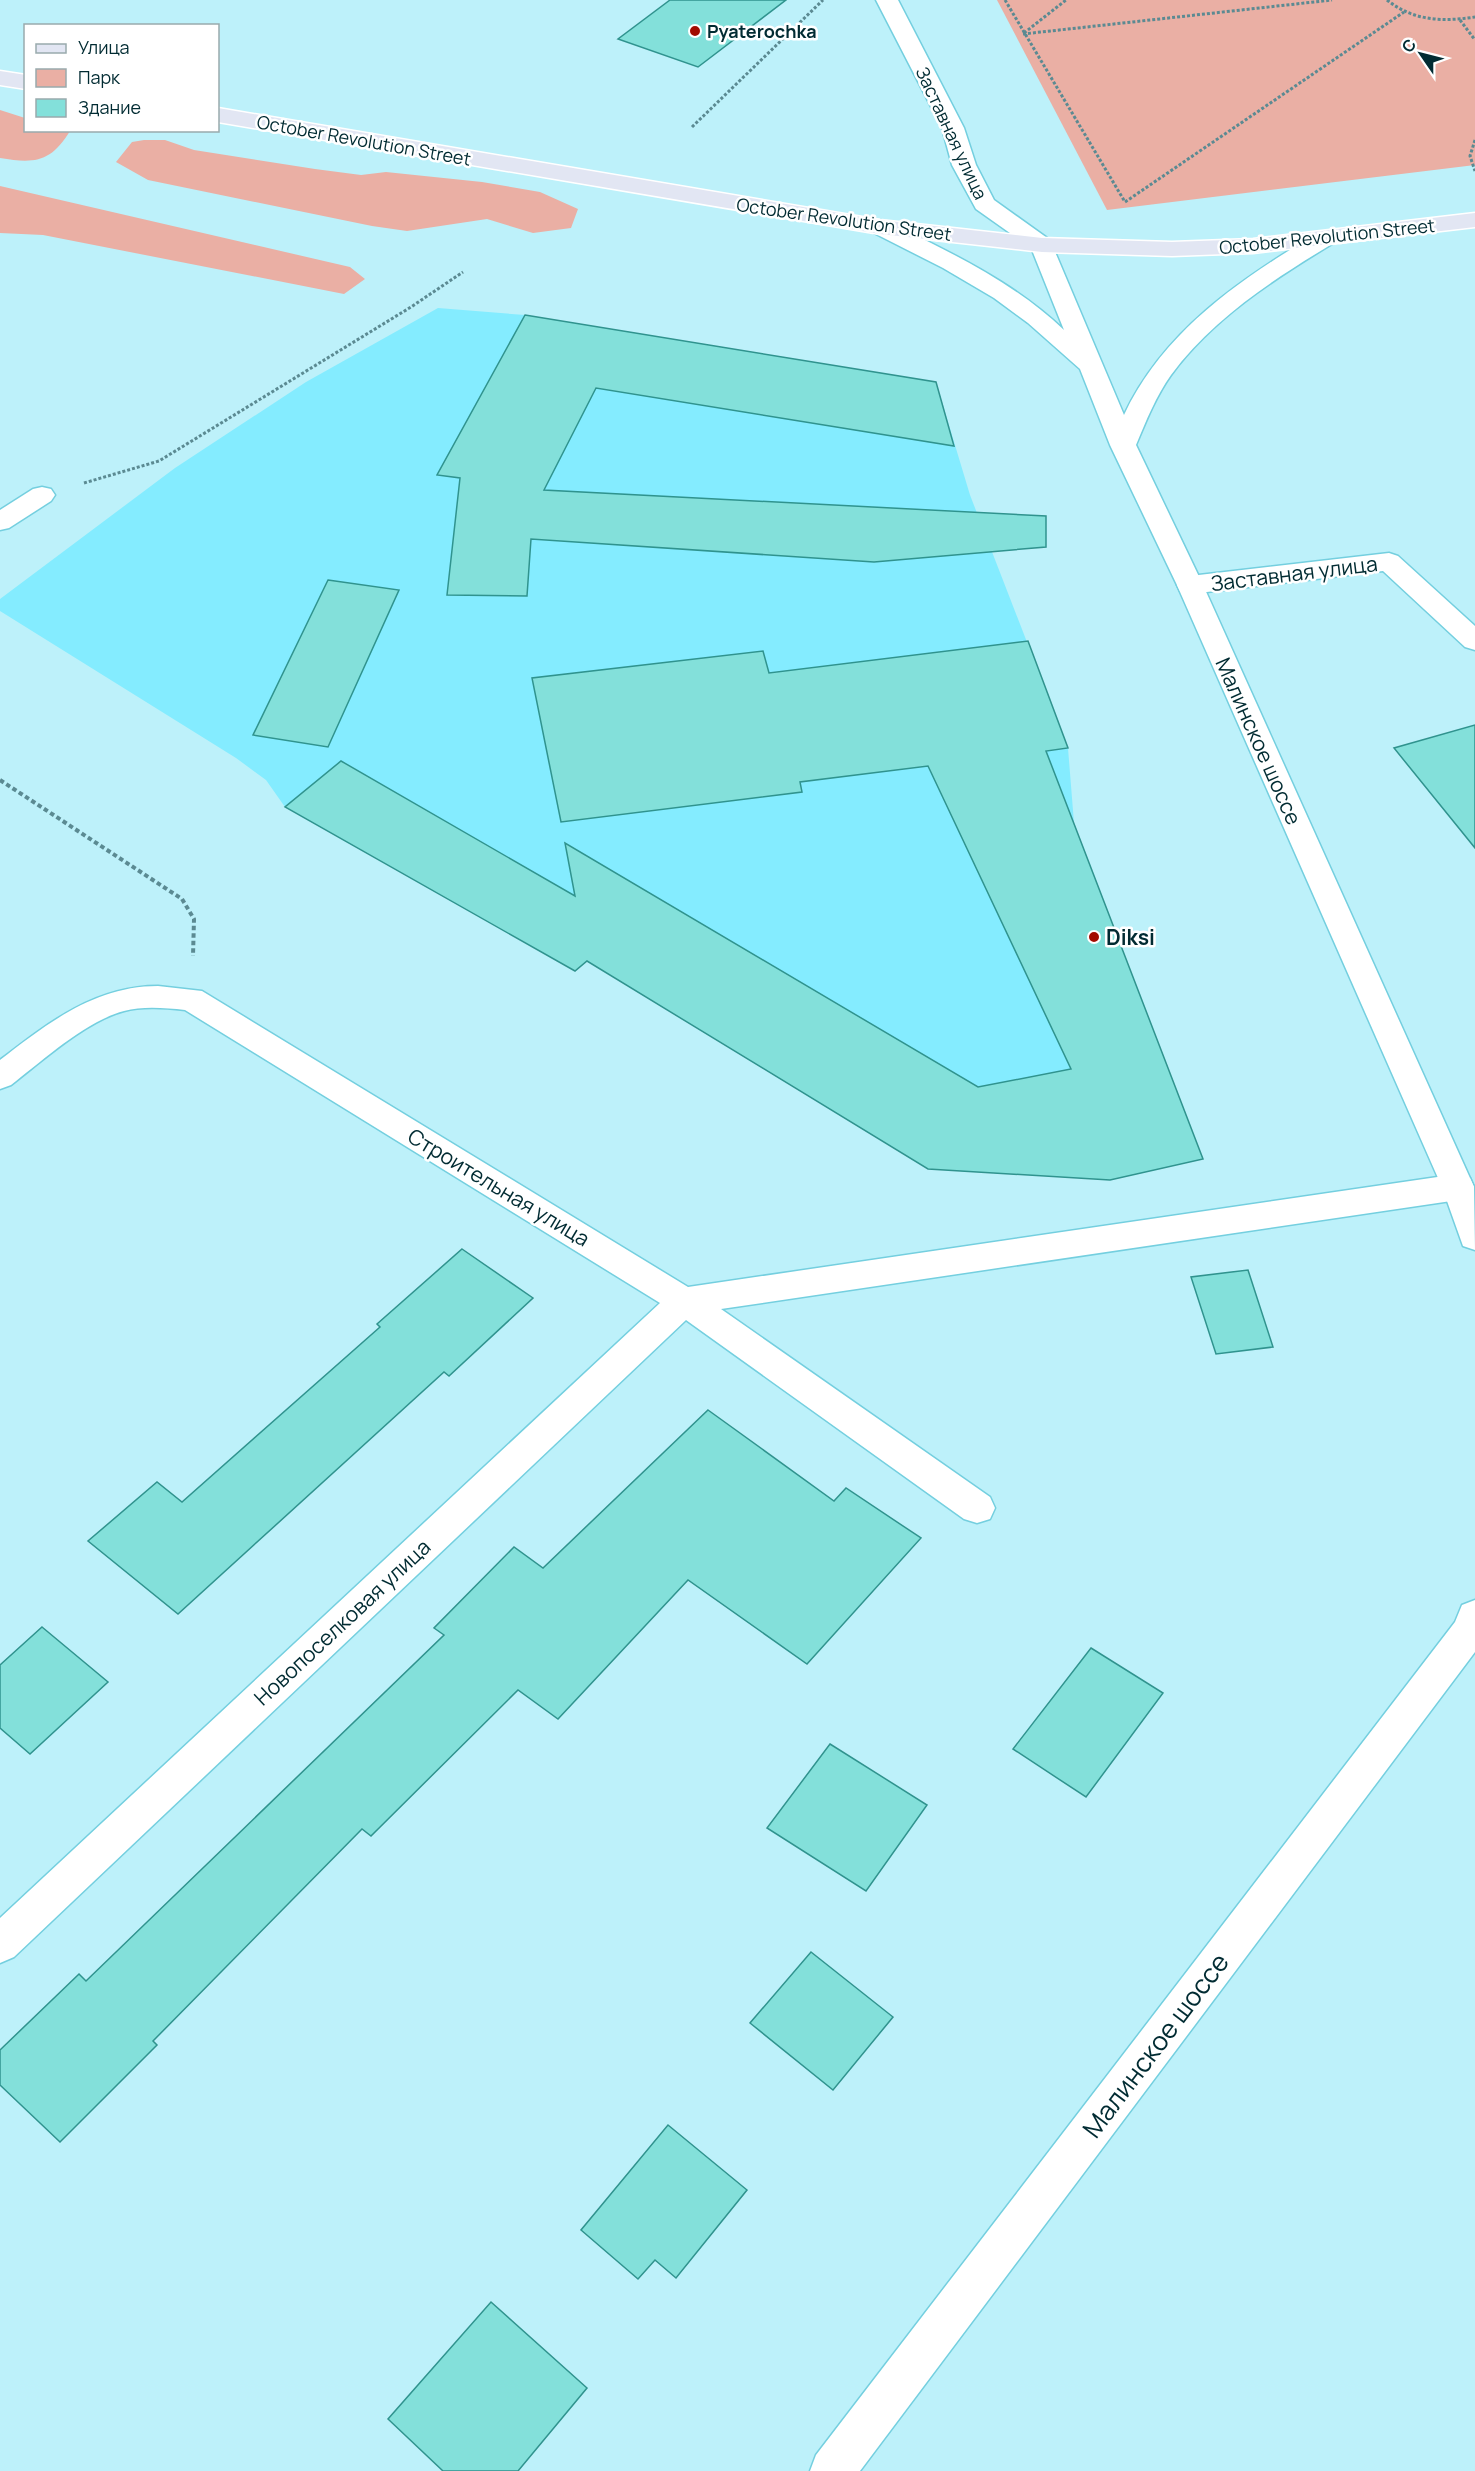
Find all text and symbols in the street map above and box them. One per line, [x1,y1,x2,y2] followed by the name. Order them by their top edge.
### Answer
[707,19,817,43] place label: Pyaterochka
[24,24,219,132] legend
[688,24,702,38] marker: Pyaterochka
[1391,24,1451,84] north arrow
[1396,34,1421,57] text: С
[78,35,130,59] text: Улица
[911,63,993,203] street label: Заставная улица
[78,65,121,89] text: Парк
[78,95,141,119] text: Здание
[255,109,473,171] street label: October Revolution Street
[735,192,953,246] street label: October Revolution Street
[1218,213,1436,259] street label: October Revolution Street
[1209,549,1379,597] street label: Заставная улица
[1210,653,1308,829] street label: Малинское шоссе
[1106,923,1155,951] place label: Diksi
[1087,930,1101,944] marker: Diksi
[403,1122,595,1252] street label: Строительная улица
[248,1533,436,1711] street label: Новопоселковая улица
[1074,1945,1236,2145] street label: Малинское шоссе

